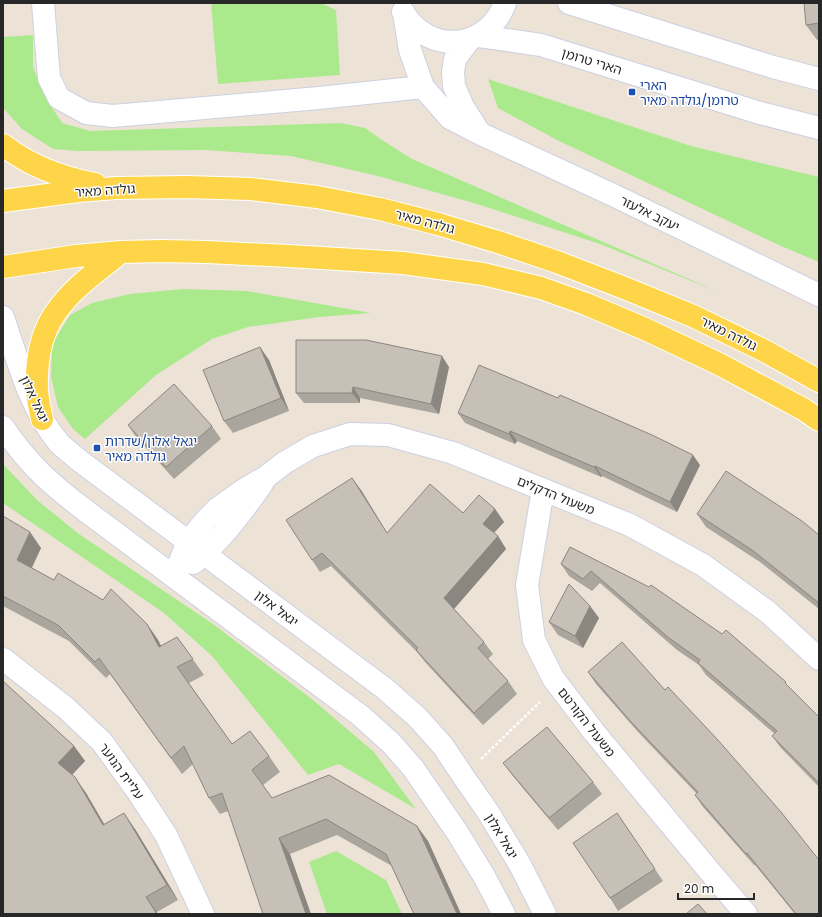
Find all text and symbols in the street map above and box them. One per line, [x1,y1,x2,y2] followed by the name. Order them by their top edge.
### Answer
[559,43,624,80] street label: הארי טרומן
[640,76,739,110] place label: הארי טרומן/גולדה מאיר
[627,87,637,97] marker: הארי טרומן/גולדה מאיר
[74,179,136,202] street label: גולדה מאיר
[617,191,683,236] street label: יעקב אלעזר
[393,204,457,239] street label: גולדה מאיר
[697,312,760,355] street label: גולדה מאיר
[15,372,54,426] street label: יגאל אלון
[105,432,197,466] place label: יגאל אלון/שדרות גולדה מאיר
[92,443,102,453] marker: יגאל אלון/שדרות גולדה מאיר
[514,471,598,520] street label: משעול הדקלים
[251,586,302,631] street label: יגאל אלון
[553,683,620,761] street label: משעול הקורטם
[95,739,149,804] street label: עליית הנוער
[481,810,523,863] street label: יגאל אלון
[678,875,754,901] scale bar
[684,880,714,897] text: 20 m

